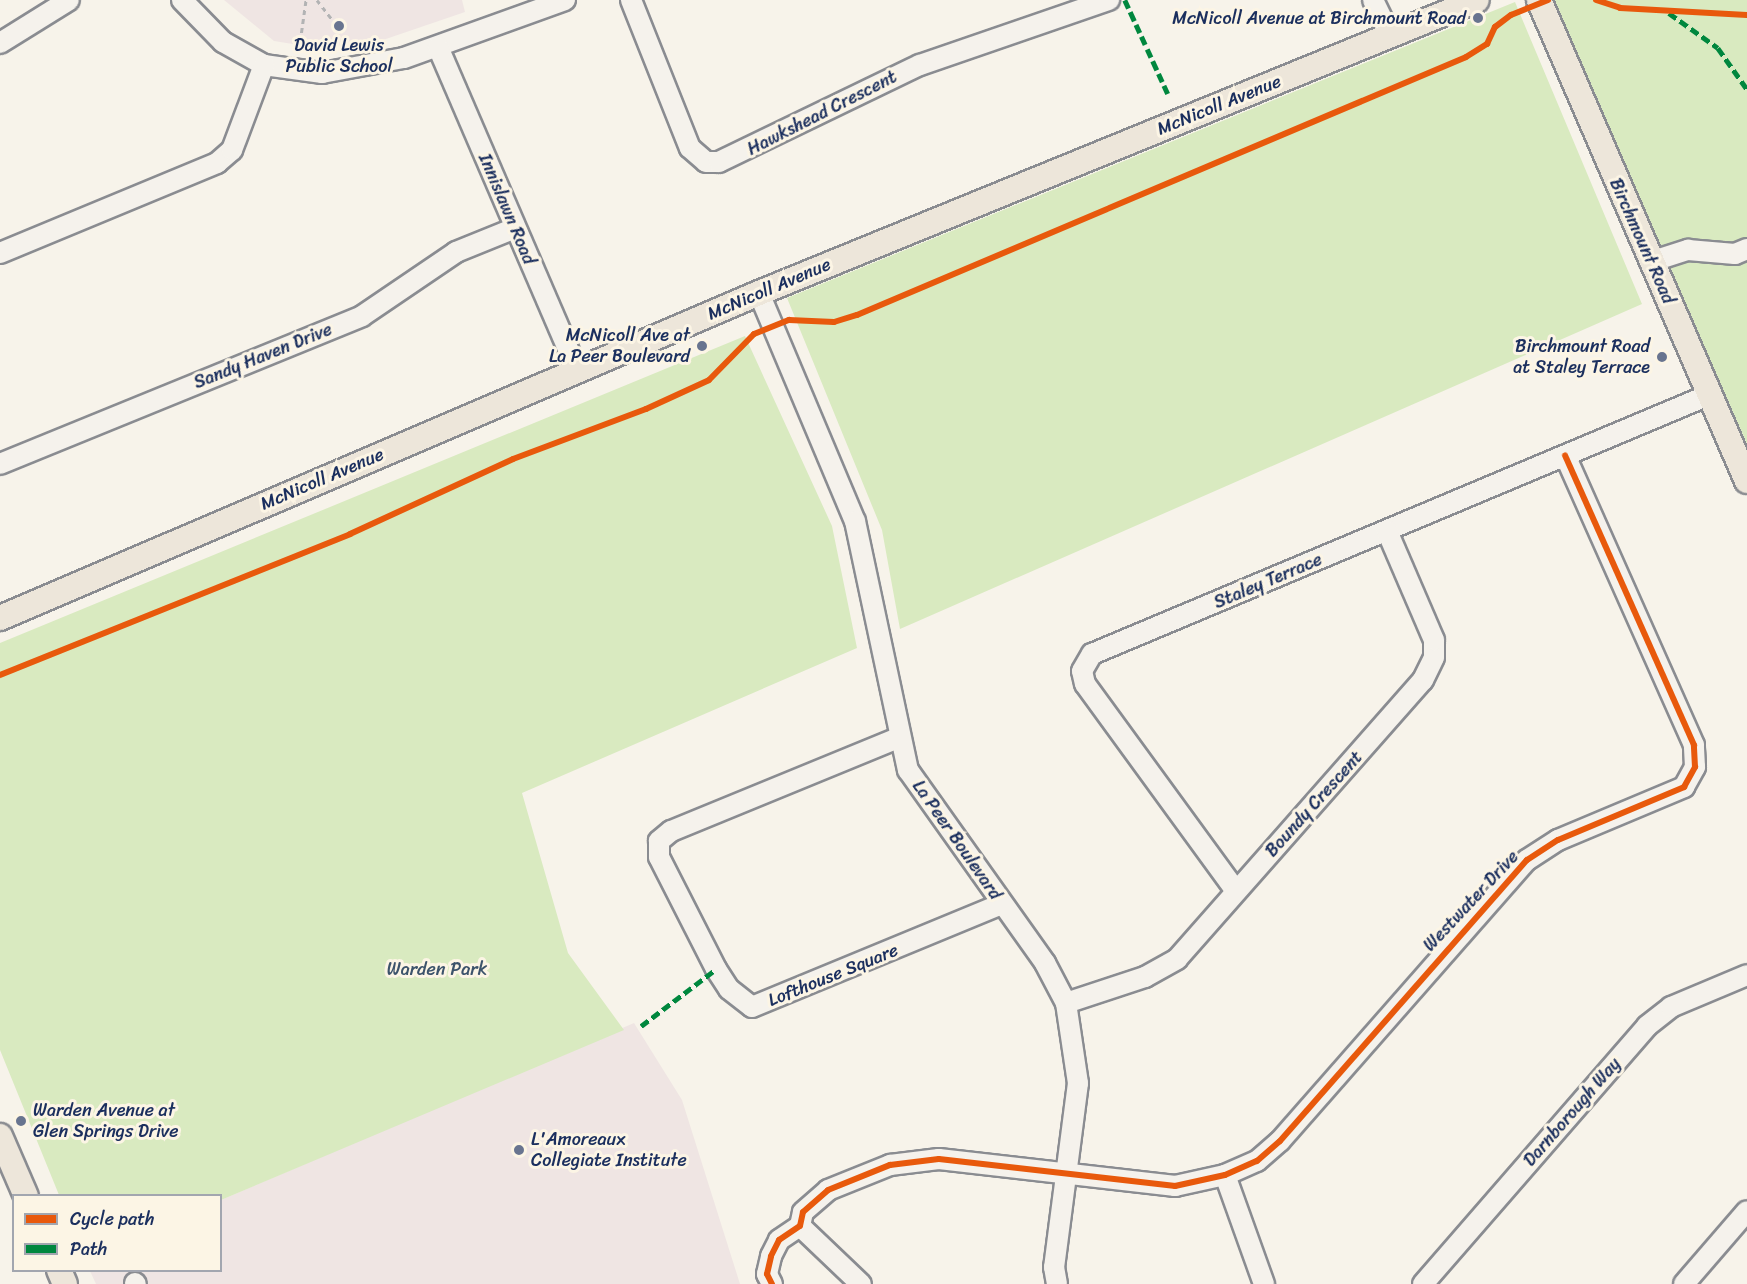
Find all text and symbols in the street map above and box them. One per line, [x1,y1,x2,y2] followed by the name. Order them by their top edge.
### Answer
[1173,7,1466,29] place label: McNicoll Avenue at Birchmount Road
[1471,11,1485,25] marker: McNicoll Avenue at Birchmount Road
[332,19,346,33] marker: David Lewis Public School
[285,35,393,78] place label: David Lewis Public School
[744,66,900,160] street label: Hawkshead Crescent
[1154,70,1284,140] street label: McNicoll Avenue
[474,150,540,268] street label: Innislawn Road
[1605,175,1679,307] street label: Birchmount Road
[704,253,834,325] street label: McNicoll Avenue
[190,318,336,394] street label: Sandy Haven Drive
[548,325,690,368] place label: McNicoll Ave at La Peer Boulevard
[1513,336,1650,378] place label: Birchmount Road at Staley Terrace
[695,339,709,353] marker: McNicoll Ave at La Peer Boulevard
[1655,350,1669,364] marker: Birchmount Road at Staley Terrace
[257,443,387,515] street label: McNicoll Avenue
[1211,548,1325,614] street label: Staley Terrace
[1261,747,1367,861] street label: Boundy Crescent
[908,776,1006,904] street label: La Peer Boulevard
[1419,846,1523,956] street label: Westwater Drive
[765,939,901,1011] street label: Lofthouse Square
[387,958,487,980] park label: Warden Park
[1519,1053,1625,1171] street label: Darnborough Way
[33,1100,179,1142] place label: Warden Avenue at Glen Springs Drive
[14,1114,28,1128] marker: Warden Avenue at Glen Springs Drive
[531,1129,687,1172] place label: L'Amoreaux Collegiate Institute
[512,1143,526,1157] marker: L'Amoreaux Collegiate Institute
[12,1194,222,1272] legend
[70,1203,154,1235] text: Cycle path
[70,1233,107,1265] text: Path

